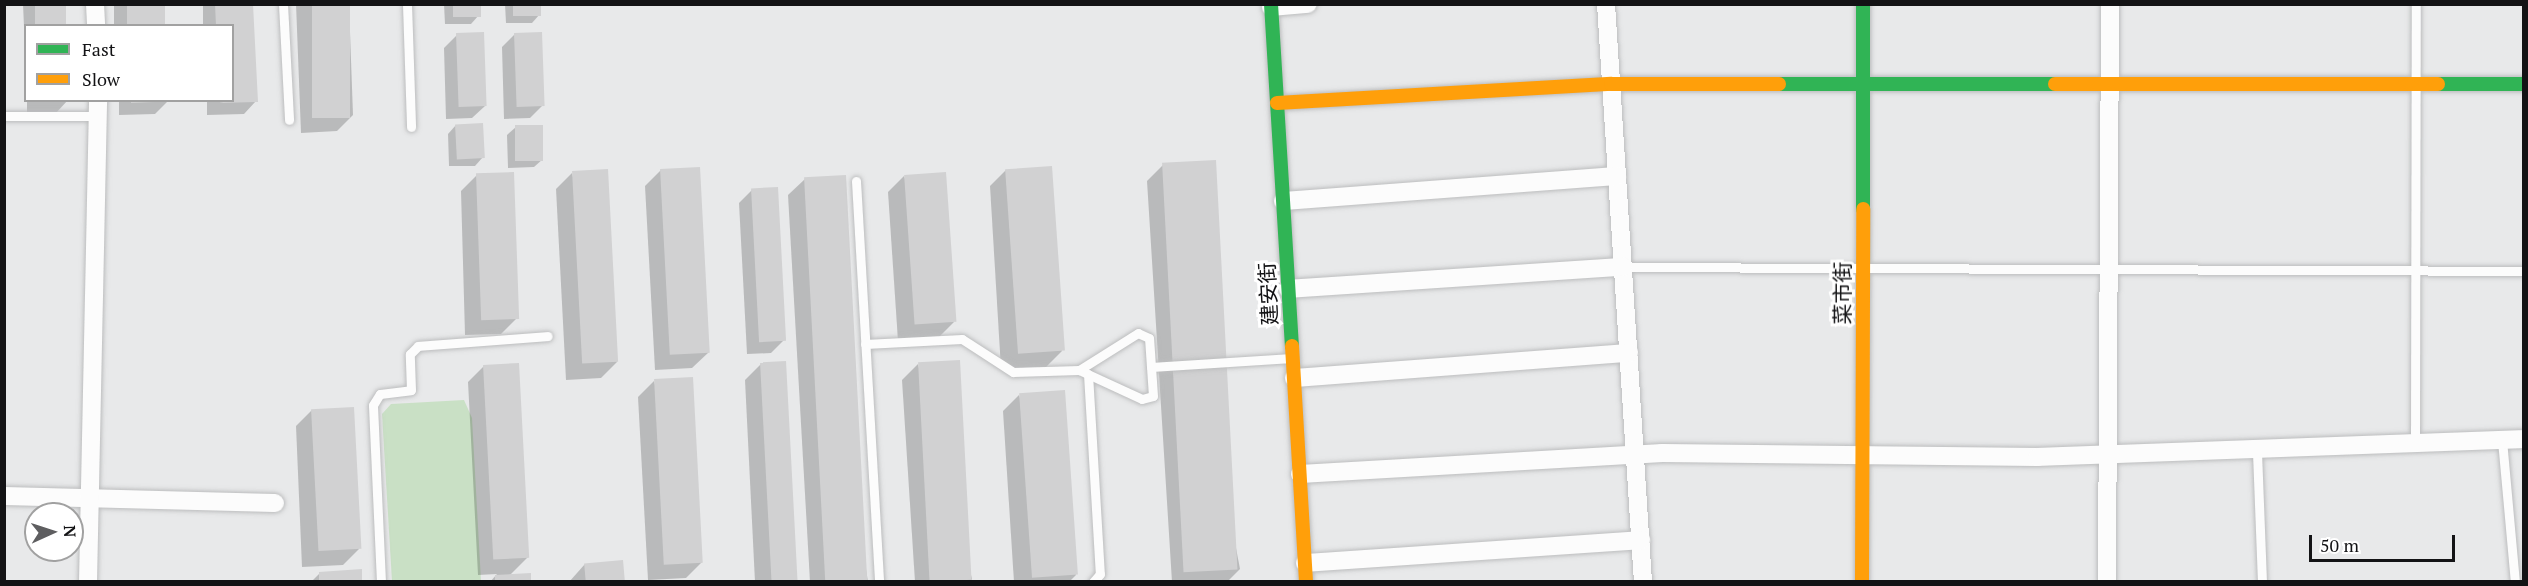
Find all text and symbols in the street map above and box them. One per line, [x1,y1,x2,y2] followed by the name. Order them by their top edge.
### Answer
[24,24,234,102] legend
[82,37,115,61] text: Fast
[82,67,120,91] text: Slow
[1254,262,1282,326] street label: 建安街
[1829,262,1855,324] street label: 菜市街
[24,502,84,562] north arrow
[2312,523,2458,561] scale bar
[59,525,81,538] text: N
[2320,533,2359,557] text: 50 m

